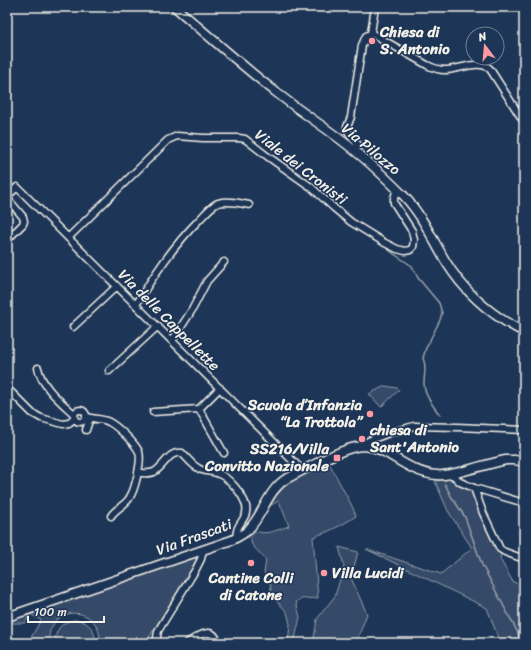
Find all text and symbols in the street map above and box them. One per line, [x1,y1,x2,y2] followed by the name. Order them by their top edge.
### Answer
[379,19,450,62] place label: Chiesa di S. Antonio
[465,26,505,66] north arrow
[475,27,489,47] text: N
[367,36,377,46] marker: Chiesa di S. Antonio
[335,116,407,182] street label: Via Pilozzo
[249,122,354,212] street label: Viale dei Cronisti
[112,263,227,378] street label: Via delle Cappellette
[247,392,364,435] place label: Scuola d’Infanzia “La Trottola”
[365,409,375,419] marker: Scuola d’Infanzia “La Trottola”
[369,417,460,460] place label: chiesa di Sant'Antonio
[357,434,367,444] marker: chiesa di Sant'Antonio
[204,436,329,479] place label: SS216/Villa Convitto Nazionale
[332,453,342,463] marker: SS216/Villa Convitto Nazionale
[152,511,236,563] street label: Via Frascati
[246,558,256,568] marker: Cantine Colli di Catone
[332,560,405,586] place label: Villa Lucidi
[208,565,294,608] place label: Cantine Colli di Catone
[319,568,329,578] marker: Villa Lucidi
[28,598,104,624] scale bar
[34,601,67,623] text: 100 m

